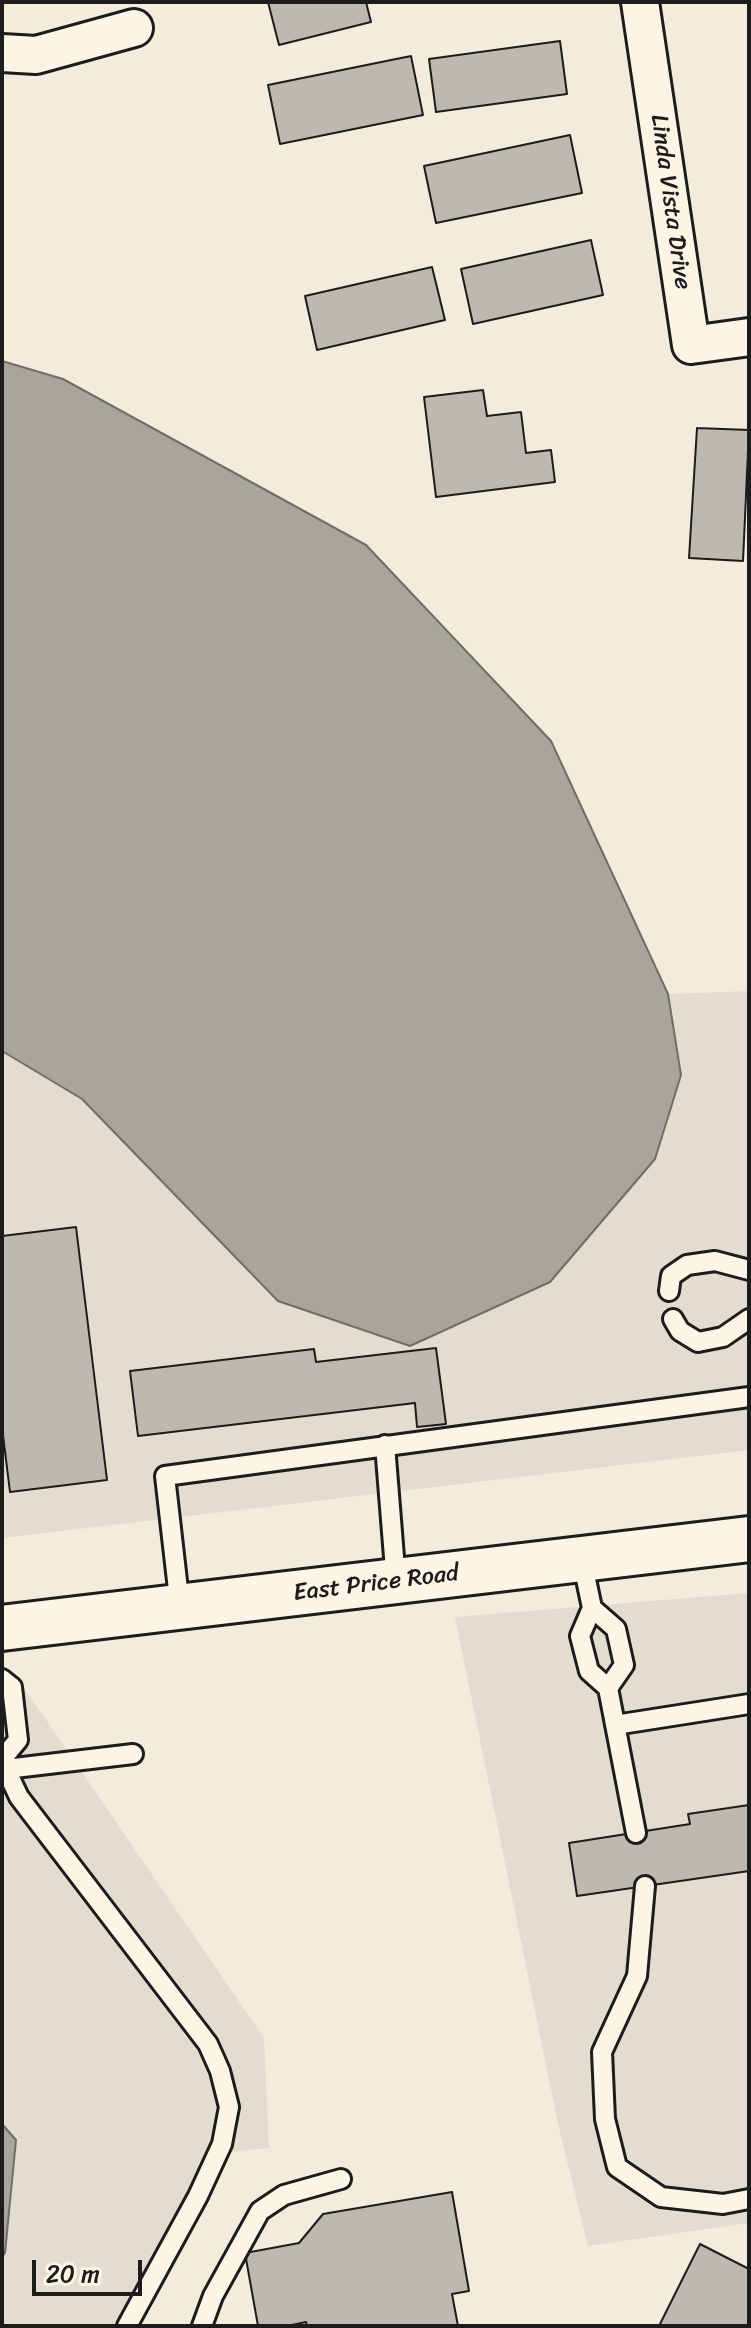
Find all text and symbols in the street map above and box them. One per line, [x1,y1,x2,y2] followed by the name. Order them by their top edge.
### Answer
[643,113,697,291] street label: Linda Vista Drive
[292,1560,460,1608] street label: East Price Road
[36,2244,146,2294] scale bar
[46,2253,100,2295] text: 20 m

